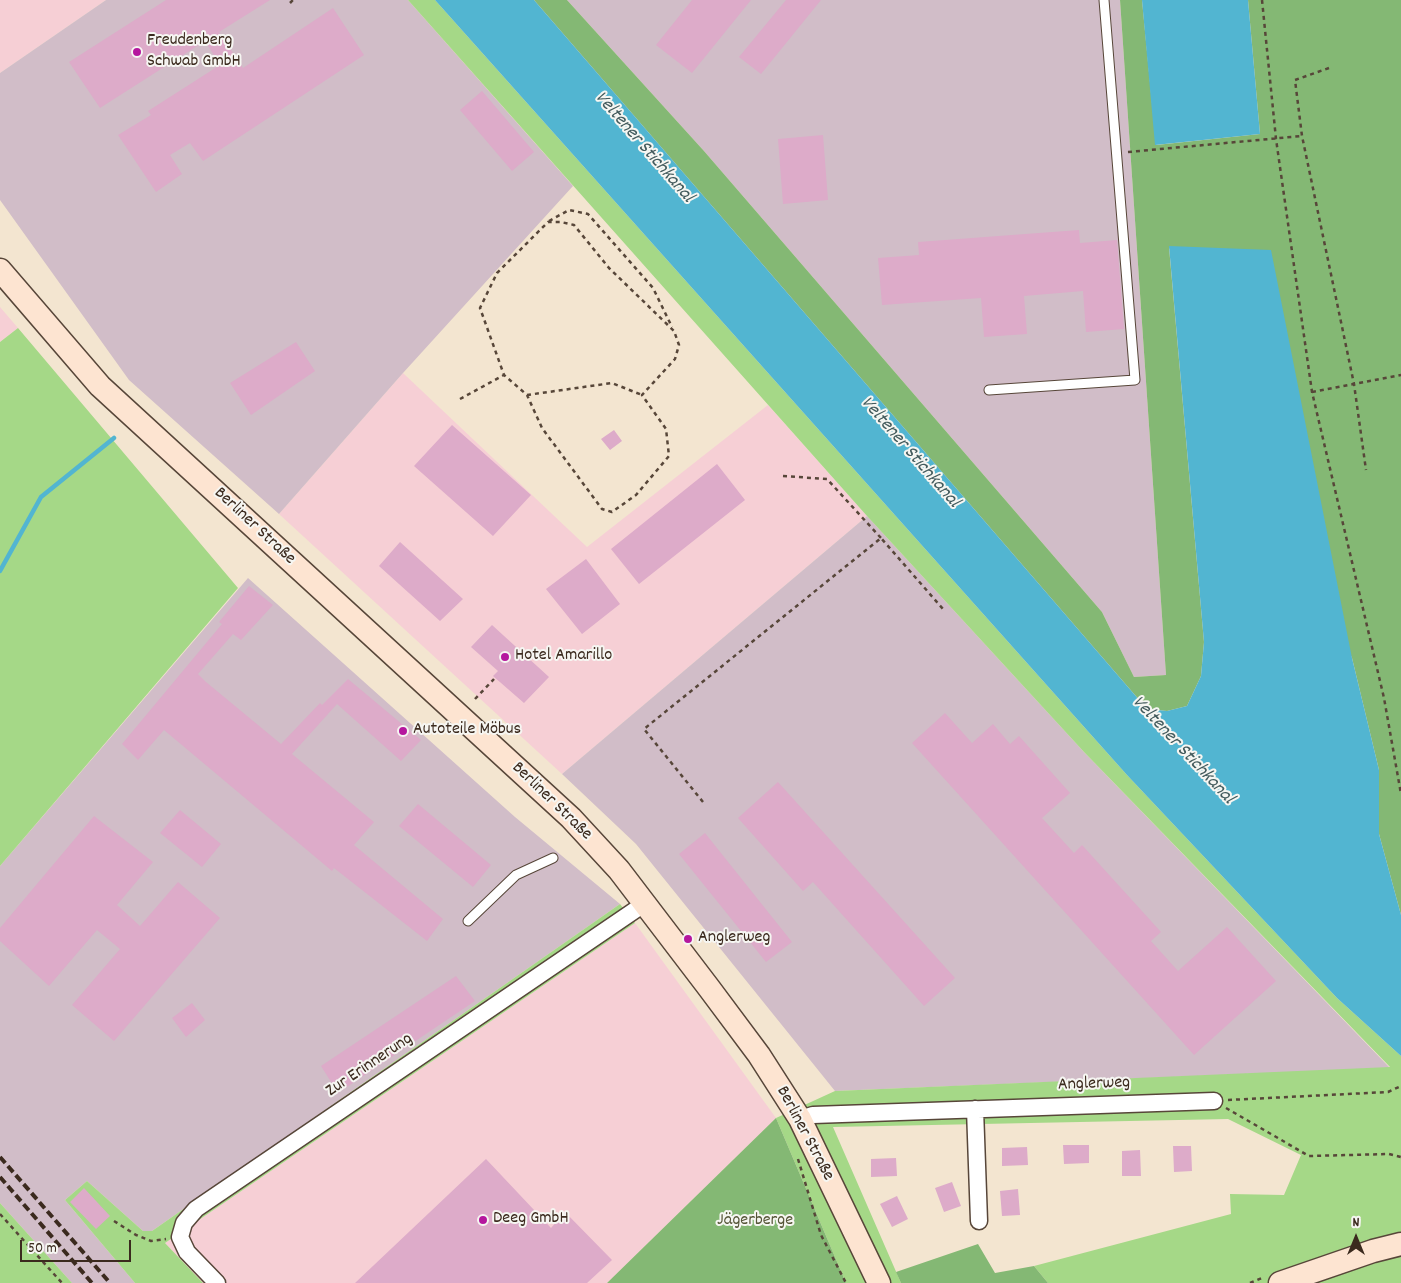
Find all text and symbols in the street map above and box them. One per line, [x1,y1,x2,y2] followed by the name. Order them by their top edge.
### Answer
[147,31,241,74] place label: Freudenberg Schwab GmbH
[131,46,143,58] marker: Freudenberg Schwab GmbH
[588,88,698,208] water label: Veltener Stichkanal
[854,393,964,513] water label: Veltener Stichkanal
[209,484,299,570] street label: Berliner Straße
[515,646,612,668] place label: Hotel Amarillo
[499,651,511,663] marker: Hotel Amarillo
[1126,692,1238,810] water label: Veltener Stichkanal
[413,720,521,742] place label: Autoteile Möbus
[397,725,409,737] marker: Autoteile Möbus
[506,758,596,846] street label: Berliner Straße
[698,928,770,950] place label: Anglerweg
[682,933,694,945] marker: Anglerweg
[323,1029,417,1103] street label: Zur Erinnerung
[1057,1073,1131,1097] street label: Anglerweg
[770,1083,838,1185] street label: Berliner Straße
[493,1209,569,1231] place label: Deeg GmbH
[717,1211,793,1233] park label: Jägerberge
[1331,1213,1381,1263] north arrow
[1353,1213,1359,1233] text: N
[477,1214,489,1226] marker: Deeg GmbH
[22,1230,134,1262] scale bar
[28,1238,57,1260] text: 50 m

